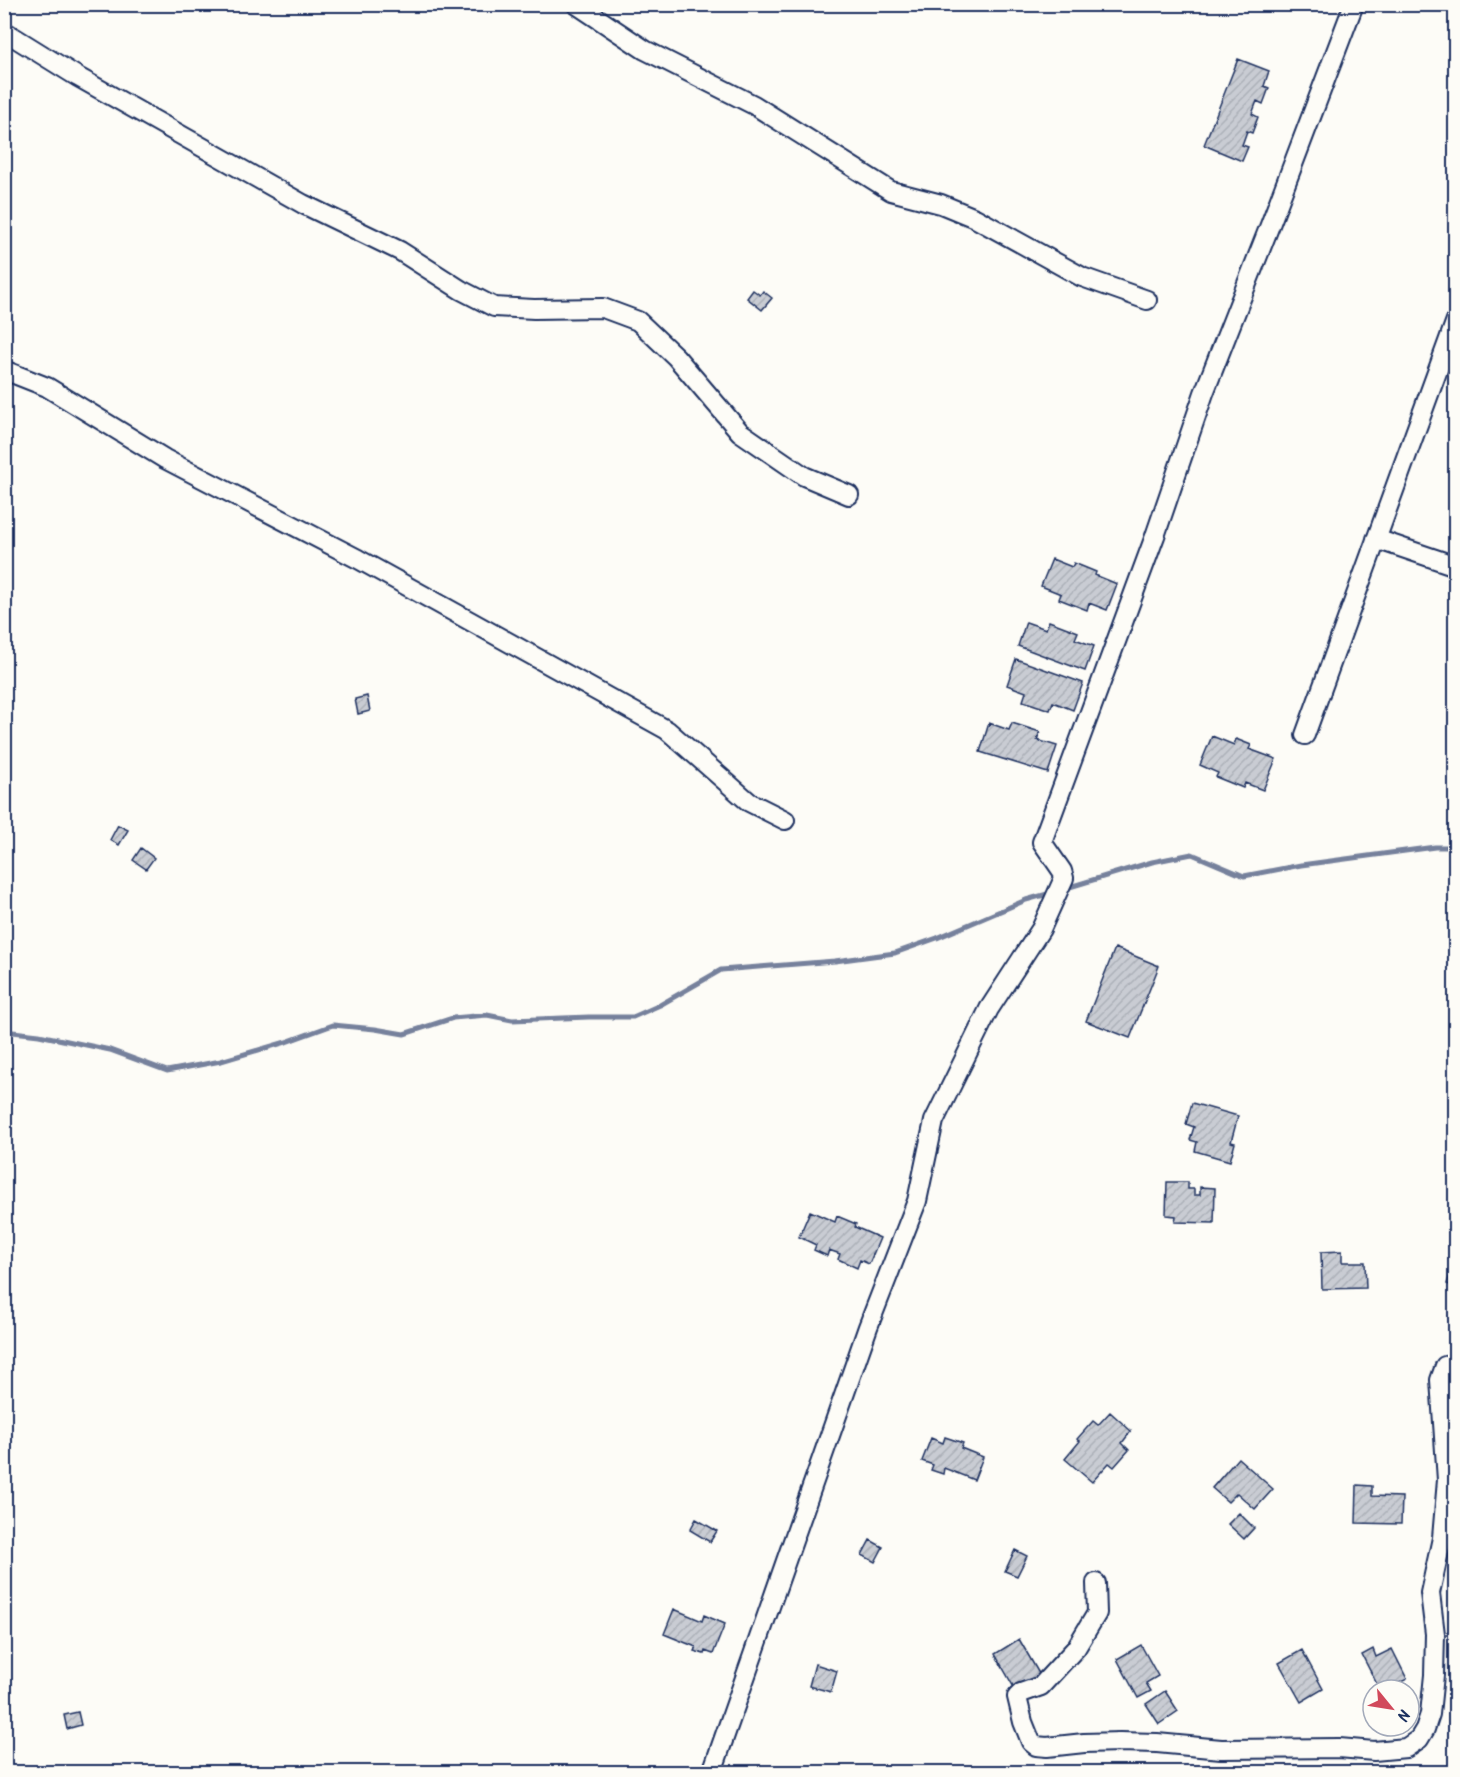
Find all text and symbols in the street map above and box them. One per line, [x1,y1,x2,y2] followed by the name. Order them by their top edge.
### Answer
[1361,1678,1421,1738] north arrow
[1389,1704,1416,1725] text: N

